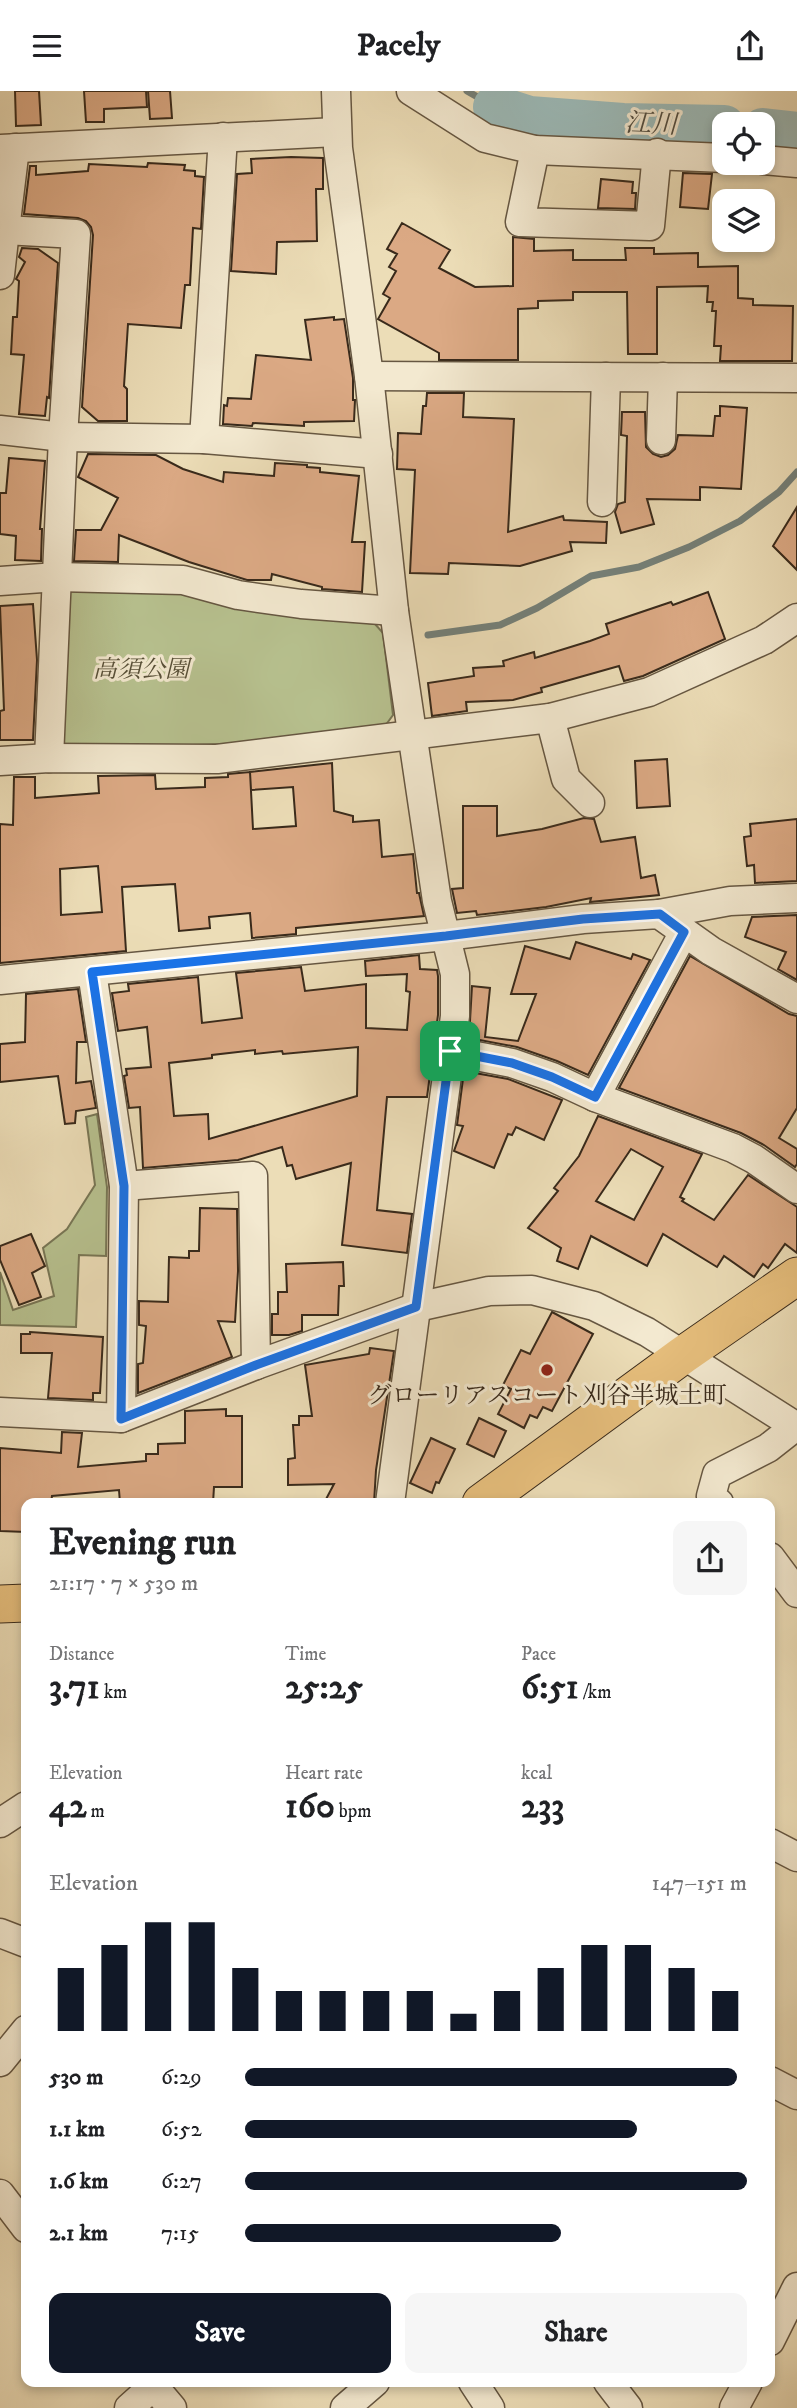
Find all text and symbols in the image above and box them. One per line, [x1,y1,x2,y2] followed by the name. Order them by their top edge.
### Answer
[357,26,440,66] text: Pacely
[28,27,66,65] icon: menu
[731,27,769,65] icon: share
[624,107,680,142] water label: 江川
[712,112,775,252] map controls
[712,112,775,175] button: locate
[712,189,775,252] button: layers
[93,655,193,685] park label: 高須公園
[420,1021,480,1081] pin
[431,1032,469,1070] icon: arrive
[539,1362,555,1378] marker: グローリアスコート刈谷半城土町
[367,1381,727,1411] place label: グローリアスコート刈谷半城土町
[49,1519,236,1567] text: Evening run
[673,1521,747,1595] button: share
[49,1569,198,1598] text: 21:17 · 7 × 530 m
[49,1643,114,1666] text: Distance
[285,1643,326,1666] text: Time
[521,1643,556,1666] text: Pace
[49,1666,100,1710] text: 3.71
[285,1666,363,1710] text: 25:25
[521,1666,579,1710] text: 6:51
[100,1681,127,1704] text: km
[579,1681,612,1704] text: /km
[49,1762,123,1785] text: Elevation
[285,1762,363,1785] text: Heart rate
[521,1762,552,1785] text: kcal
[49,1785,86,1829] text: 42
[285,1785,335,1829] text: 160
[521,1785,564,1829] text: 233
[86,1800,105,1823] text: m
[335,1800,372,1823] text: bpm
[49,1869,138,1898] text: Elevation
[651,1869,747,1898] text: 147–151 m
[49,2063,104,2092] text: 530 m
[161,2063,202,2092] text: 6:29
[49,2115,105,2144] text: 1.1 km
[161,2115,202,2144] text: 6:52
[49,2167,108,2196] text: 1.6 km
[161,2167,202,2196] text: 6:27
[49,2219,108,2248] text: 2.1 km
[161,2219,199,2248] text: 7:15
[49,2293,391,2373] button: Save
[405,2293,747,2373] button: Share

